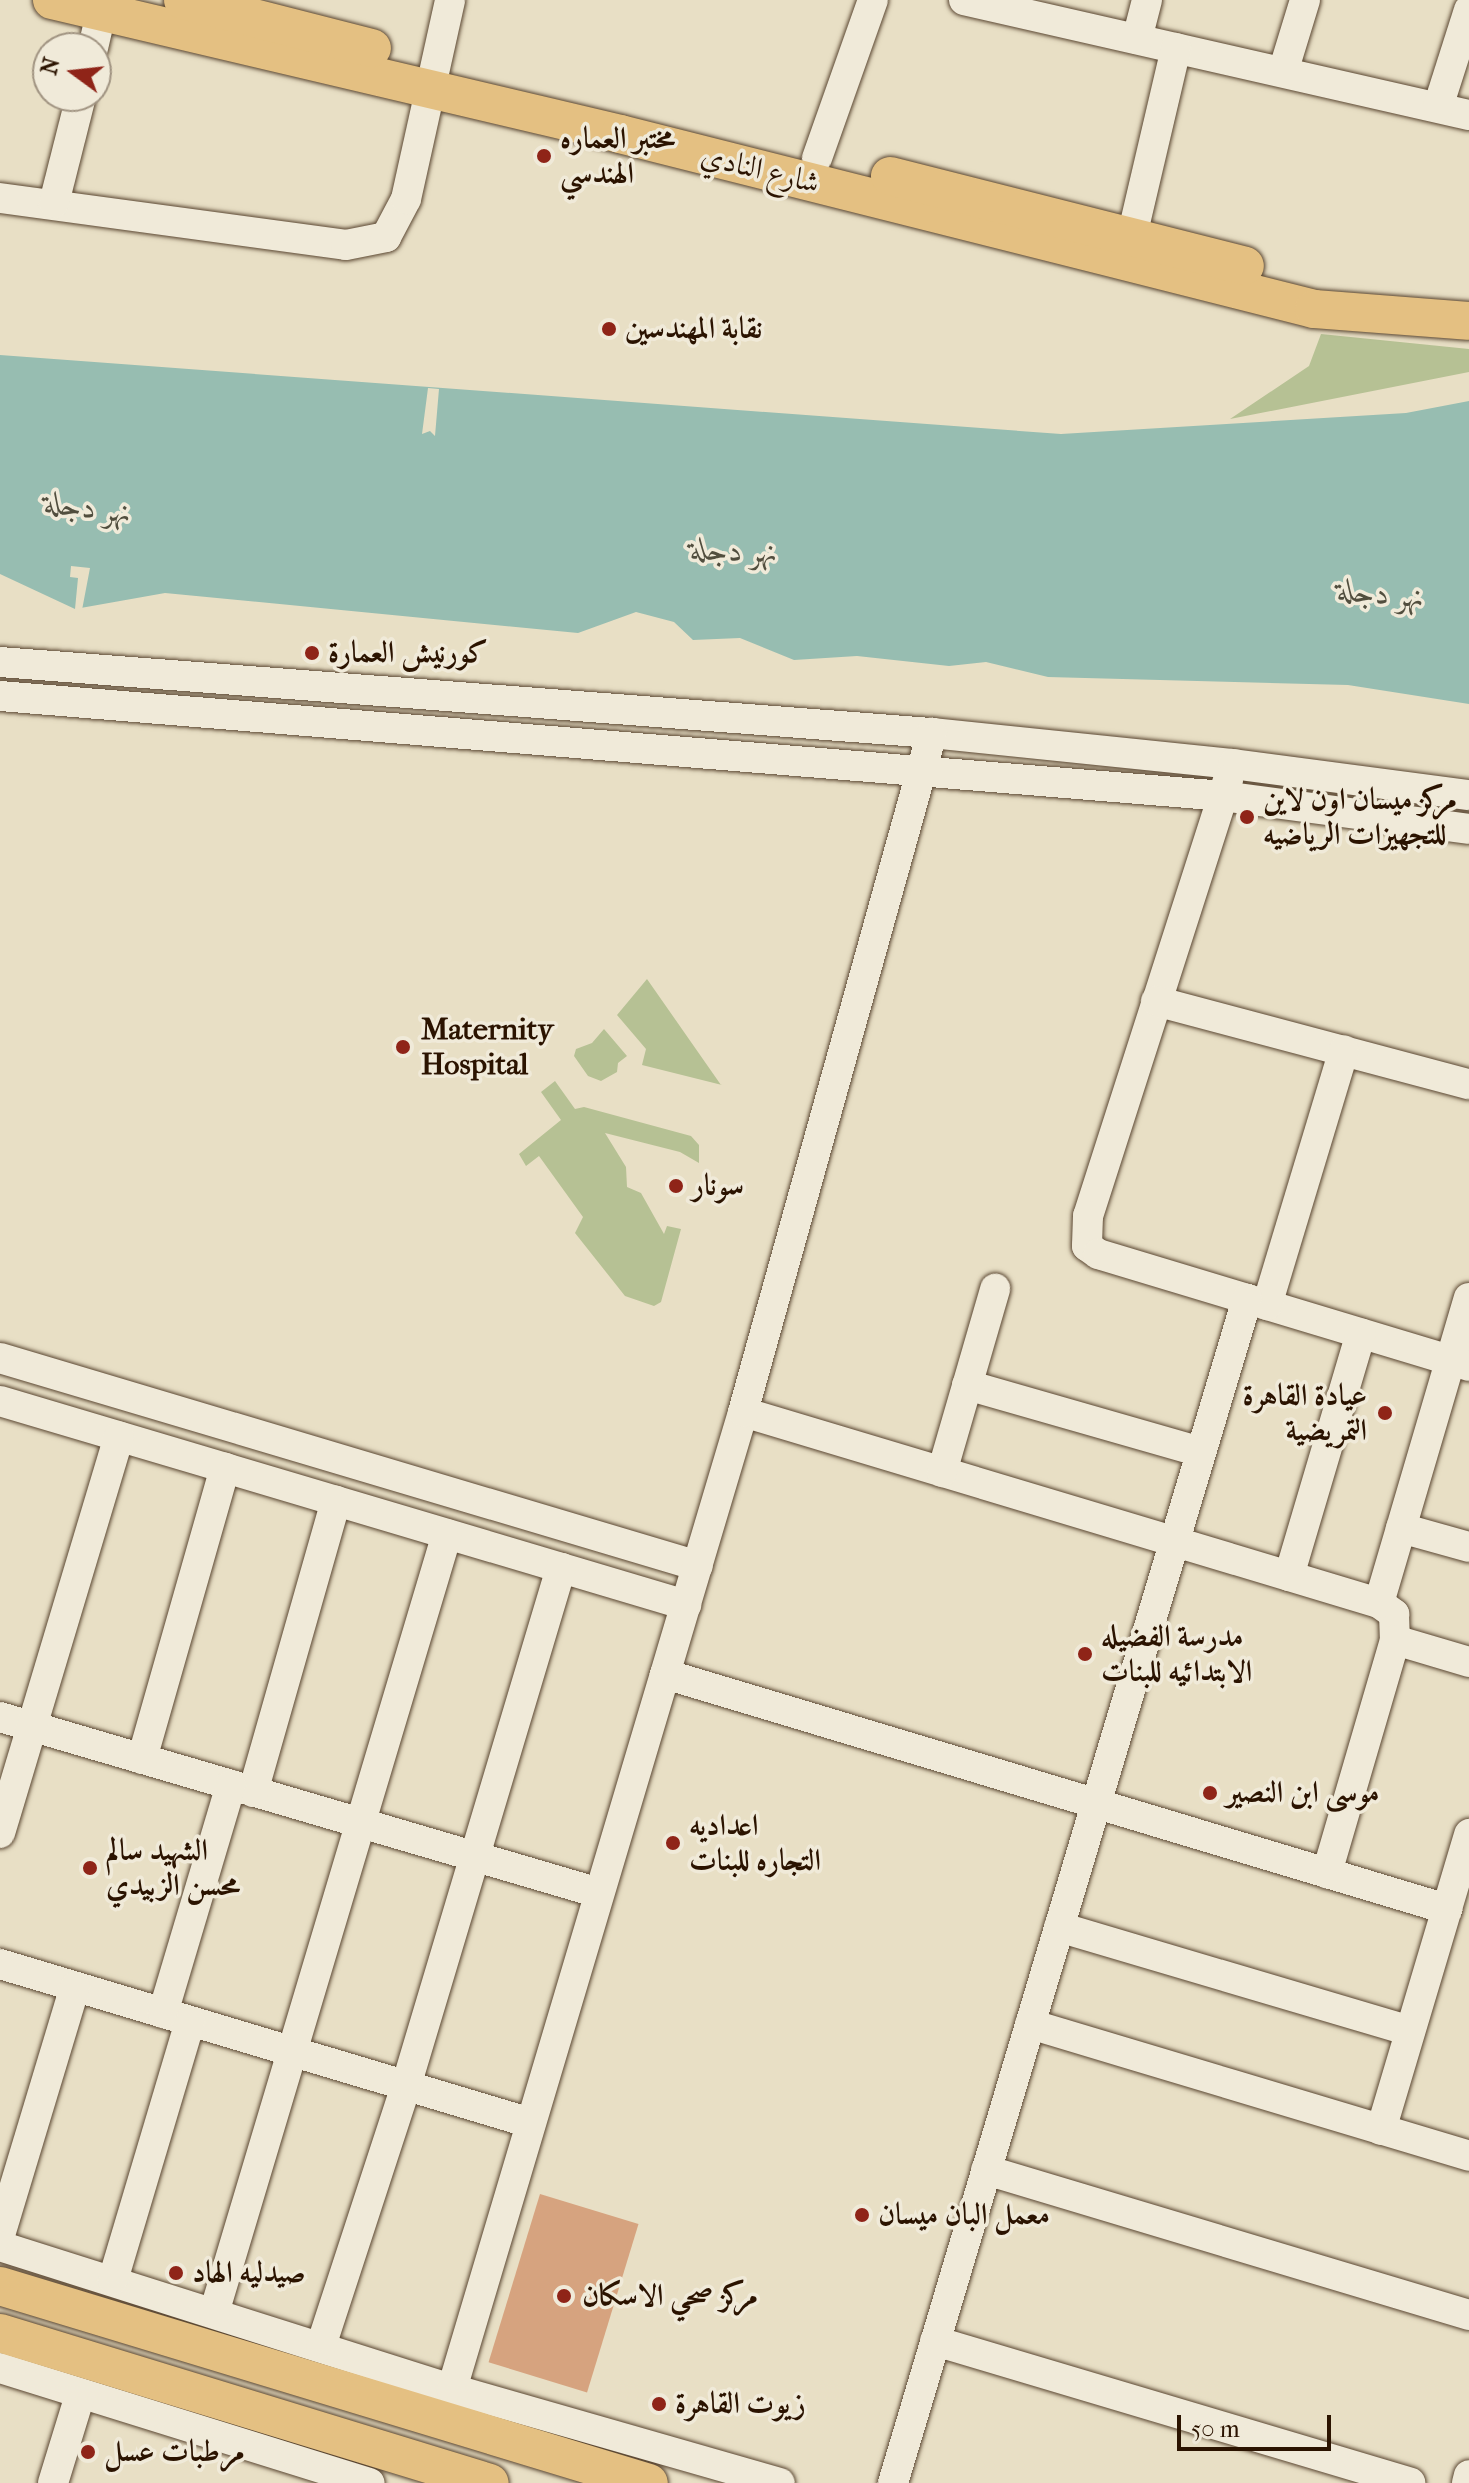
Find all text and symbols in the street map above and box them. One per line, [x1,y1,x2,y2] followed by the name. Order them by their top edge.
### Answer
[32,32,112,112] north arrow
[36,55,65,78] text: N
[560,121,675,192] place label: مختبر العماره الهندسي
[697,138,823,202] street label: شارع النادي
[535,147,553,165] marker: مختبر العماره الهندسي
[625,311,763,347] place label: نقابة المهندسين
[600,320,618,338] marker: نقابة المهندسين
[42,484,134,532] water label: نهر دجلة
[690,530,778,572] water label: نهر دجلة
[1336,571,1426,617] water label: نهر دجلة
[328,635,488,671] place label: كورنيش العمارة
[303,644,321,662] marker: كورنيش العمارة
[1263,782,1457,852] place label: مركز ميسان اون لاين للتجهيزات الرياضيه
[1238,808,1256,826] marker: مركز ميسان اون لاين للتجهيزات الرياضيه
[421,1012,553,1082] place label: Maternity Hospital
[392,1036,414,1058] marker: Maternity Hospital
[692,1168,744,1204] place label: سونار
[667,1177,685,1195] marker: سونار
[1243,1378,1367,1448] place label: عيادة القاهرة التمريضية
[1374,1402,1396,1424] marker: عيادة القاهرة التمريضية
[1101,1619,1252,1690] place label: مدرسة الفضيله الابتدائيه للبنات
[1076,1645,1094,1663] marker: مدرسة الفضيله الابتدائيه للبنات
[1226,1775,1379,1811] place label: موسى ابن النصير
[1201,1784,1219,1802] marker: موسى ابن النصير
[689,1808,821,1878] place label: اعداديه التجاره للبنات
[106,1833,240,1904] place label: الشهيد سالم محسن الزبيدي
[664,1834,682,1852] marker: اعداديه التجاره للبنات
[81,1859,99,1877] marker: الشهيد سالم محسن الزبيدي
[878,2197,1050,2233] place label: معمل البان ميسان
[853,2206,871,2224] marker: معمل البان ميسان
[192,2255,306,2291] place label: صيدليه الهاد
[167,2264,185,2282] marker: صيدليه الهاد
[582,2278,758,2314] place label: مركز صحي الاسكان
[553,2285,575,2307] marker: مركز صحي الاسكان
[675,2386,806,2422] place label: زيوت القاهرة
[650,2395,668,2413] marker: زيوت القاهرة
[1181,2399,1335,2449] scale bar
[1191,2415,1240,2443] text: 50 m
[104,2434,245,2470] place label: مرطبات عسل
[79,2443,97,2461] marker: مرطبات عسل

